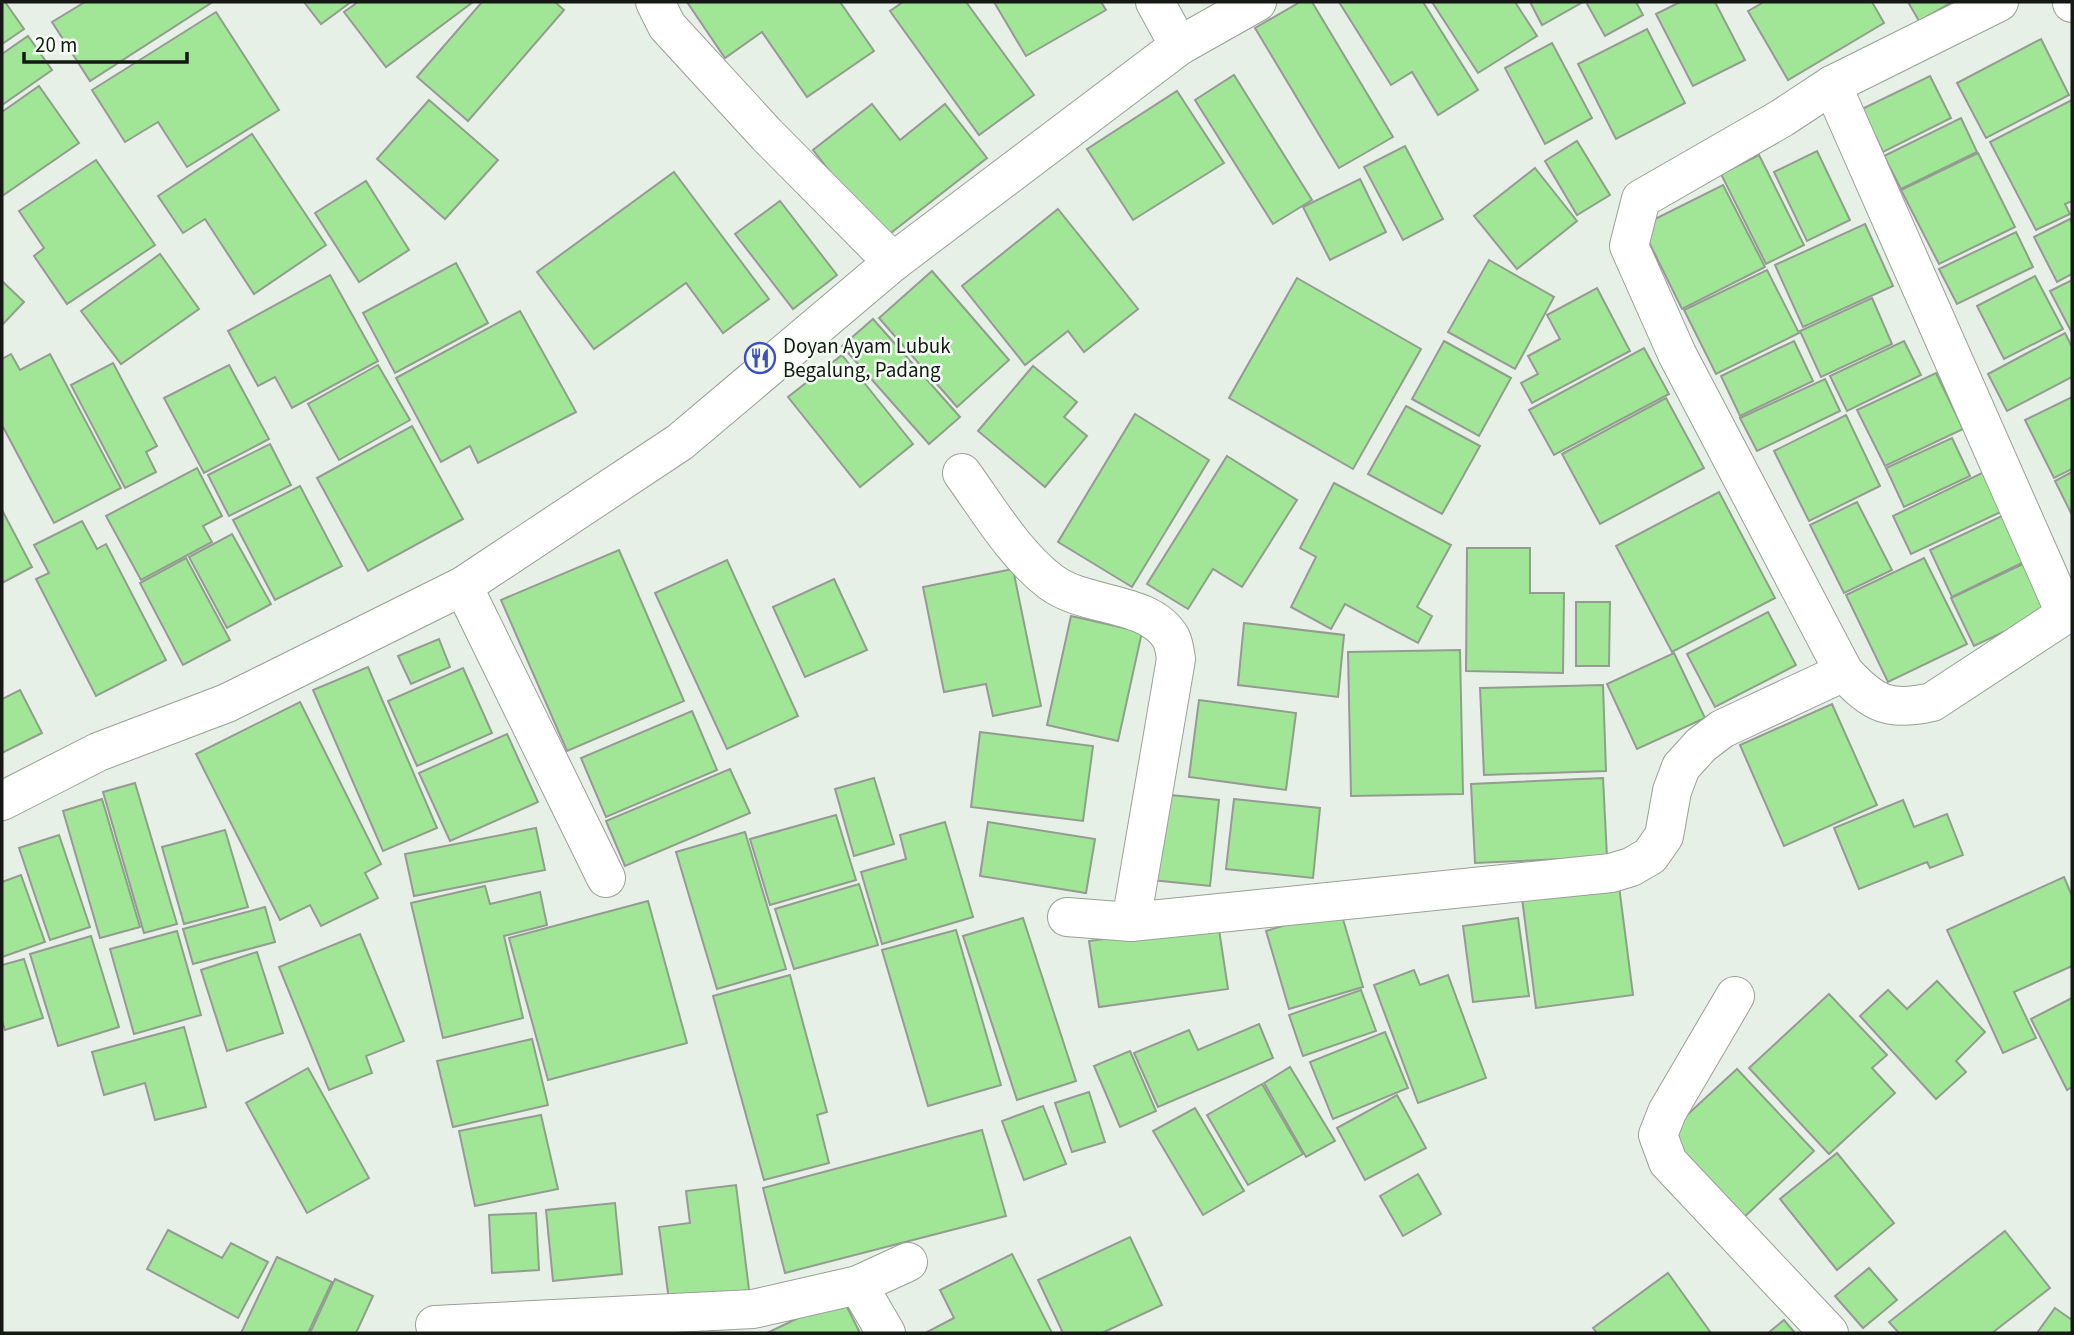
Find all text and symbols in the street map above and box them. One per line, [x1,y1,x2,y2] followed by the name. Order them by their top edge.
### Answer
[24,21,187,65] scale bar
[35,30,77,60] text: 20 m
[783,331,951,385] place label: Doyan Ayam Lubuk Begalung, Padang
[743,341,777,375] restaurant icon: Doyan Ayam Lubuk Begalung, Padang

